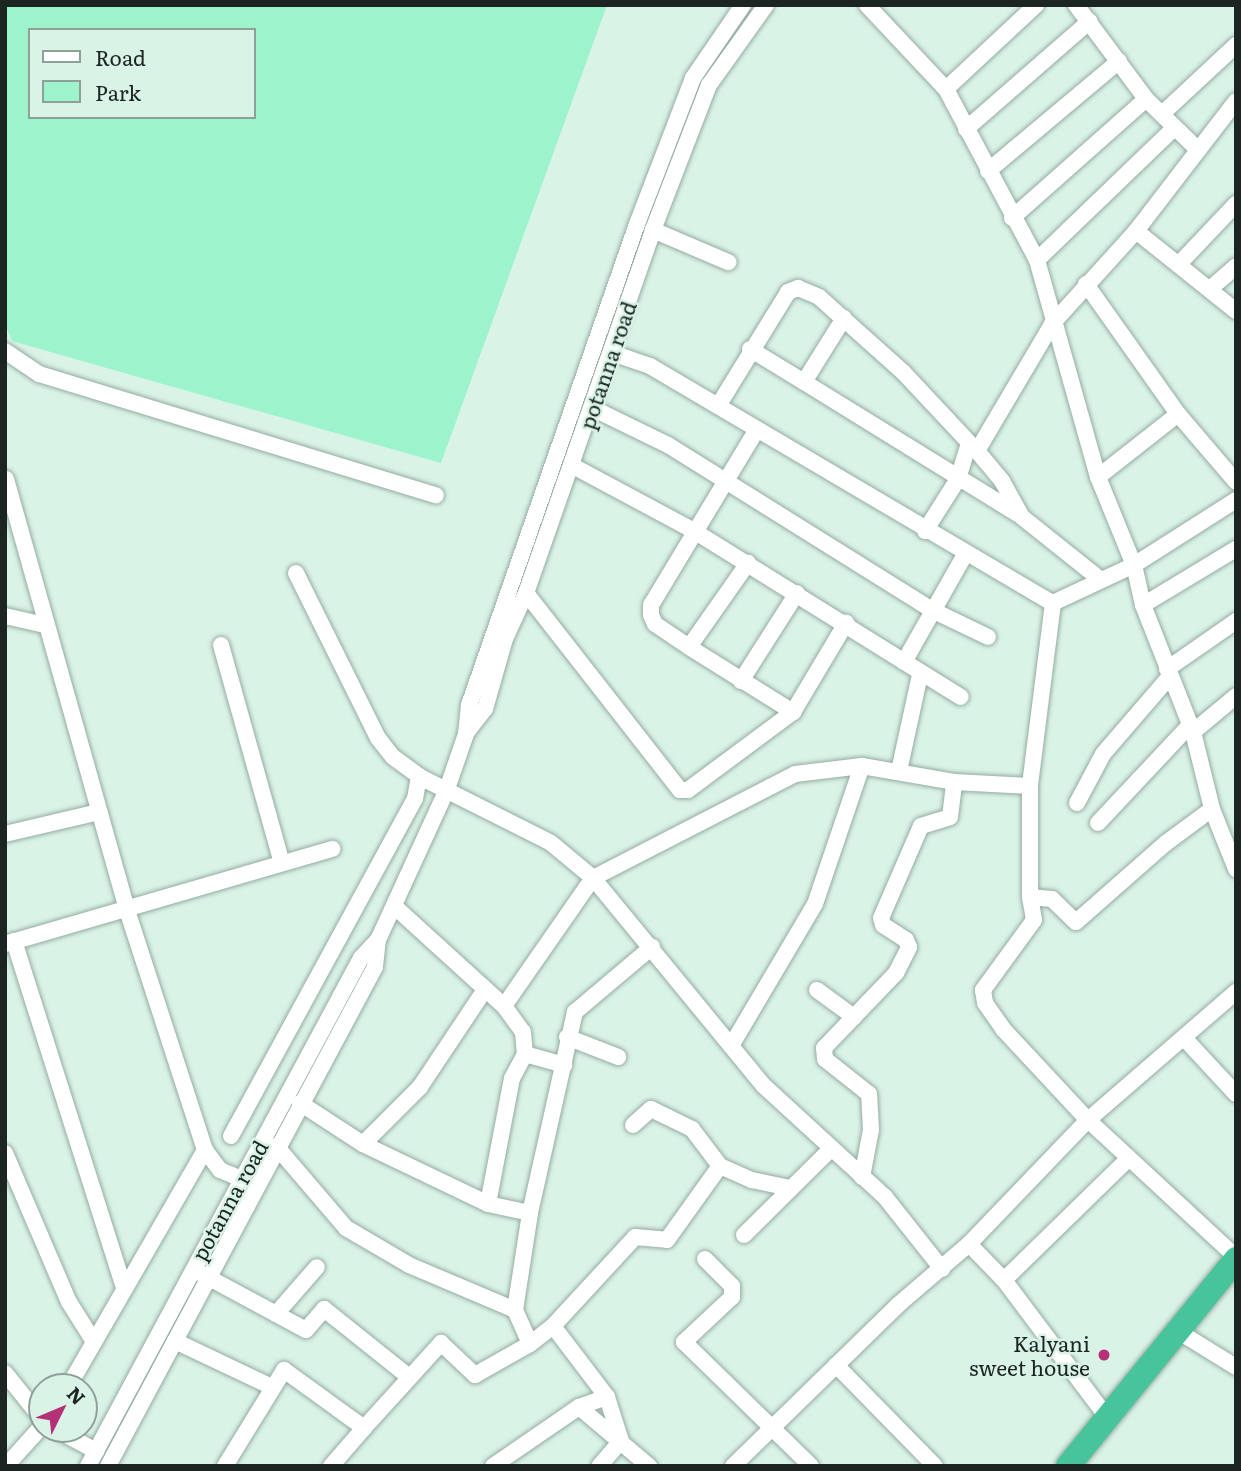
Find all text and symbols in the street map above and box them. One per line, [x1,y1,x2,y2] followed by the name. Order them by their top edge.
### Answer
[28,28,256,119] legend
[95,41,146,72] text: Road
[95,76,141,107] text: Park
[573,298,641,432] street label: potanna road
[186,1136,272,1264] street label: potanna road
[969,1330,1090,1380] place label: Kalyani sweet house
[1096,1347,1112,1363] marker: Kalyani sweet house
[28,1373,98,1443] north arrow
[61,1380,93,1410] text: N

